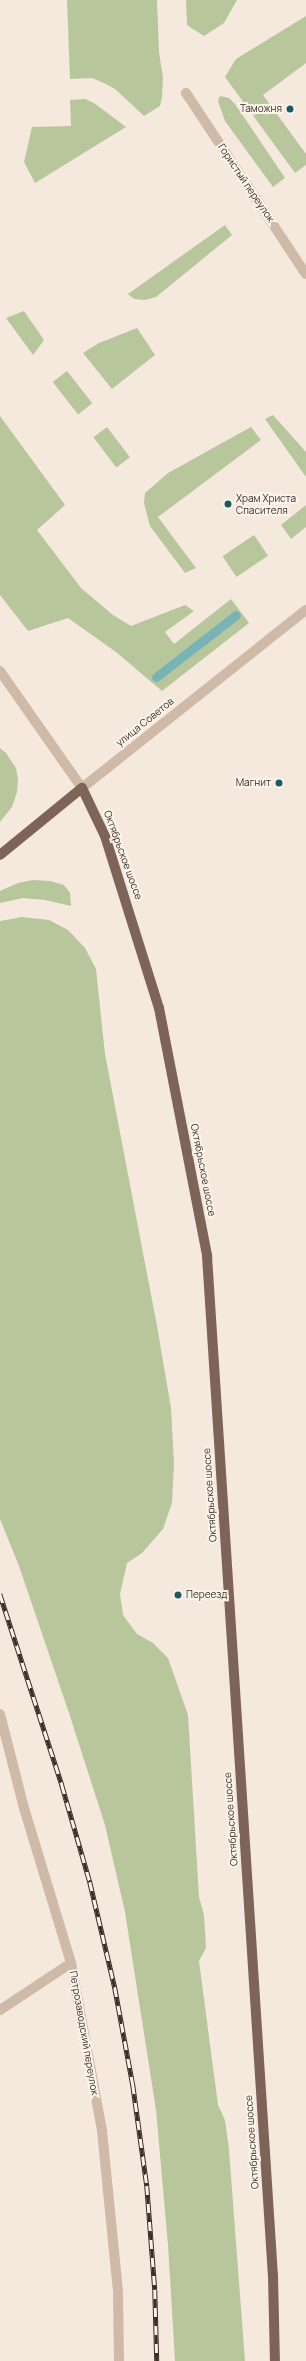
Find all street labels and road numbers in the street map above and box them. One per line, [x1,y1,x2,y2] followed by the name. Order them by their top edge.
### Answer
[215,142,277,224] street label: Гористый переулок
[114,695,176,749] street label: улица Советов
[101,809,145,901] street label: Октябрьское шоссе
[188,1123,218,1217] street label: Октябрьское шоссе
[201,1448,219,1542] street label: Октябрьское шоссе
[222,1772,240,1866] street label: Октябрьское шоссе
[67,1970,101,2096] street label: Петрозаводский переулок
[243,2095,261,2189] street label: Октябрьское шоссе

